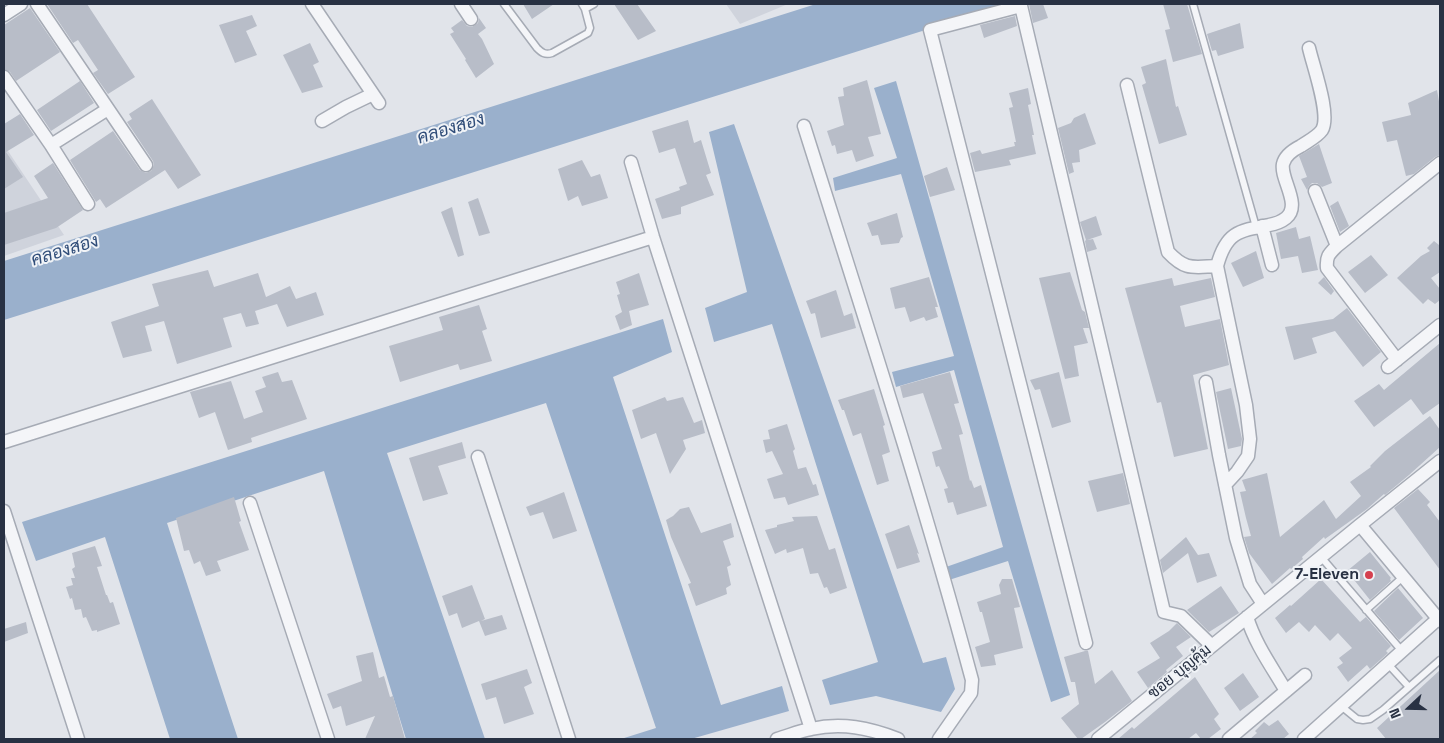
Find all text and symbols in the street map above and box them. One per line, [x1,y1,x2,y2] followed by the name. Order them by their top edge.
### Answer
[415,109,487,149] water label: คลองสอง
[29,231,101,271] water label: คลองสอง
[1294,565,1359,585] place label: 7-Eleven
[1363,569,1375,581] marker: 7-Eleven
[1145,641,1215,703] street label: ซอย บุญคุ้ม
[1384,683,1434,733] north arrow
[1385,706,1405,721] text: N

